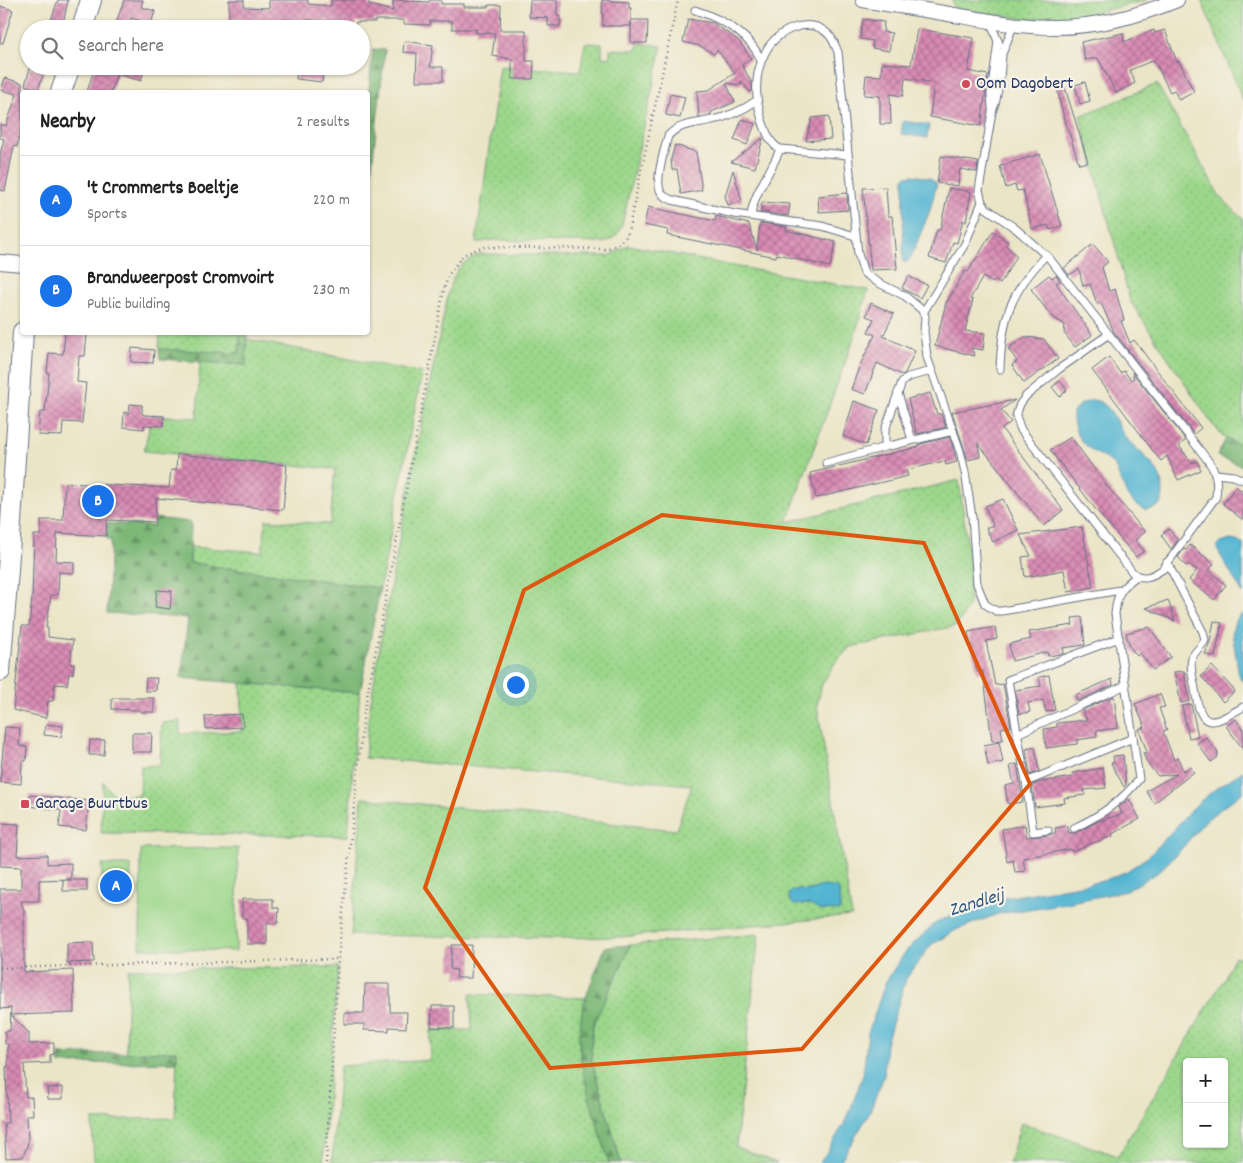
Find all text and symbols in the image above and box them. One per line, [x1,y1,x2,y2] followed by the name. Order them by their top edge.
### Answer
[20,20,370,75] search box
[38,34,66,62] icon: search
[78,34,164,61] text: Search here
[976,72,1074,97] place label: Oom Dagobert
[960,78,972,90] marker: Oom Dagobert
[40,108,95,138] text: Nearby
[296,111,350,134] text: 2 results
[87,176,239,203] text: 't Crommerts Boeltje
[52,189,60,212] text: A
[313,189,350,212] text: 220 m
[87,203,127,226] text: Sports
[87,266,274,293] text: Brandweerpost Cromvoirt
[52,279,60,302] text: B
[313,279,350,302] text: 230 m
[87,293,170,316] text: Public building
[82,482,114,520] pin: B
[503,672,529,698] your location
[35,792,148,817] place label: Garage Buurtbus
[19,798,31,810] marker: Garage Buurtbus
[100,867,132,905] pin: A
[946,882,1010,925] water label: Zandleij
[1183,1058,1228,1148] map controls
[1183,1058,1228,1103] button: +
[1183,1103,1228,1148] button: −

